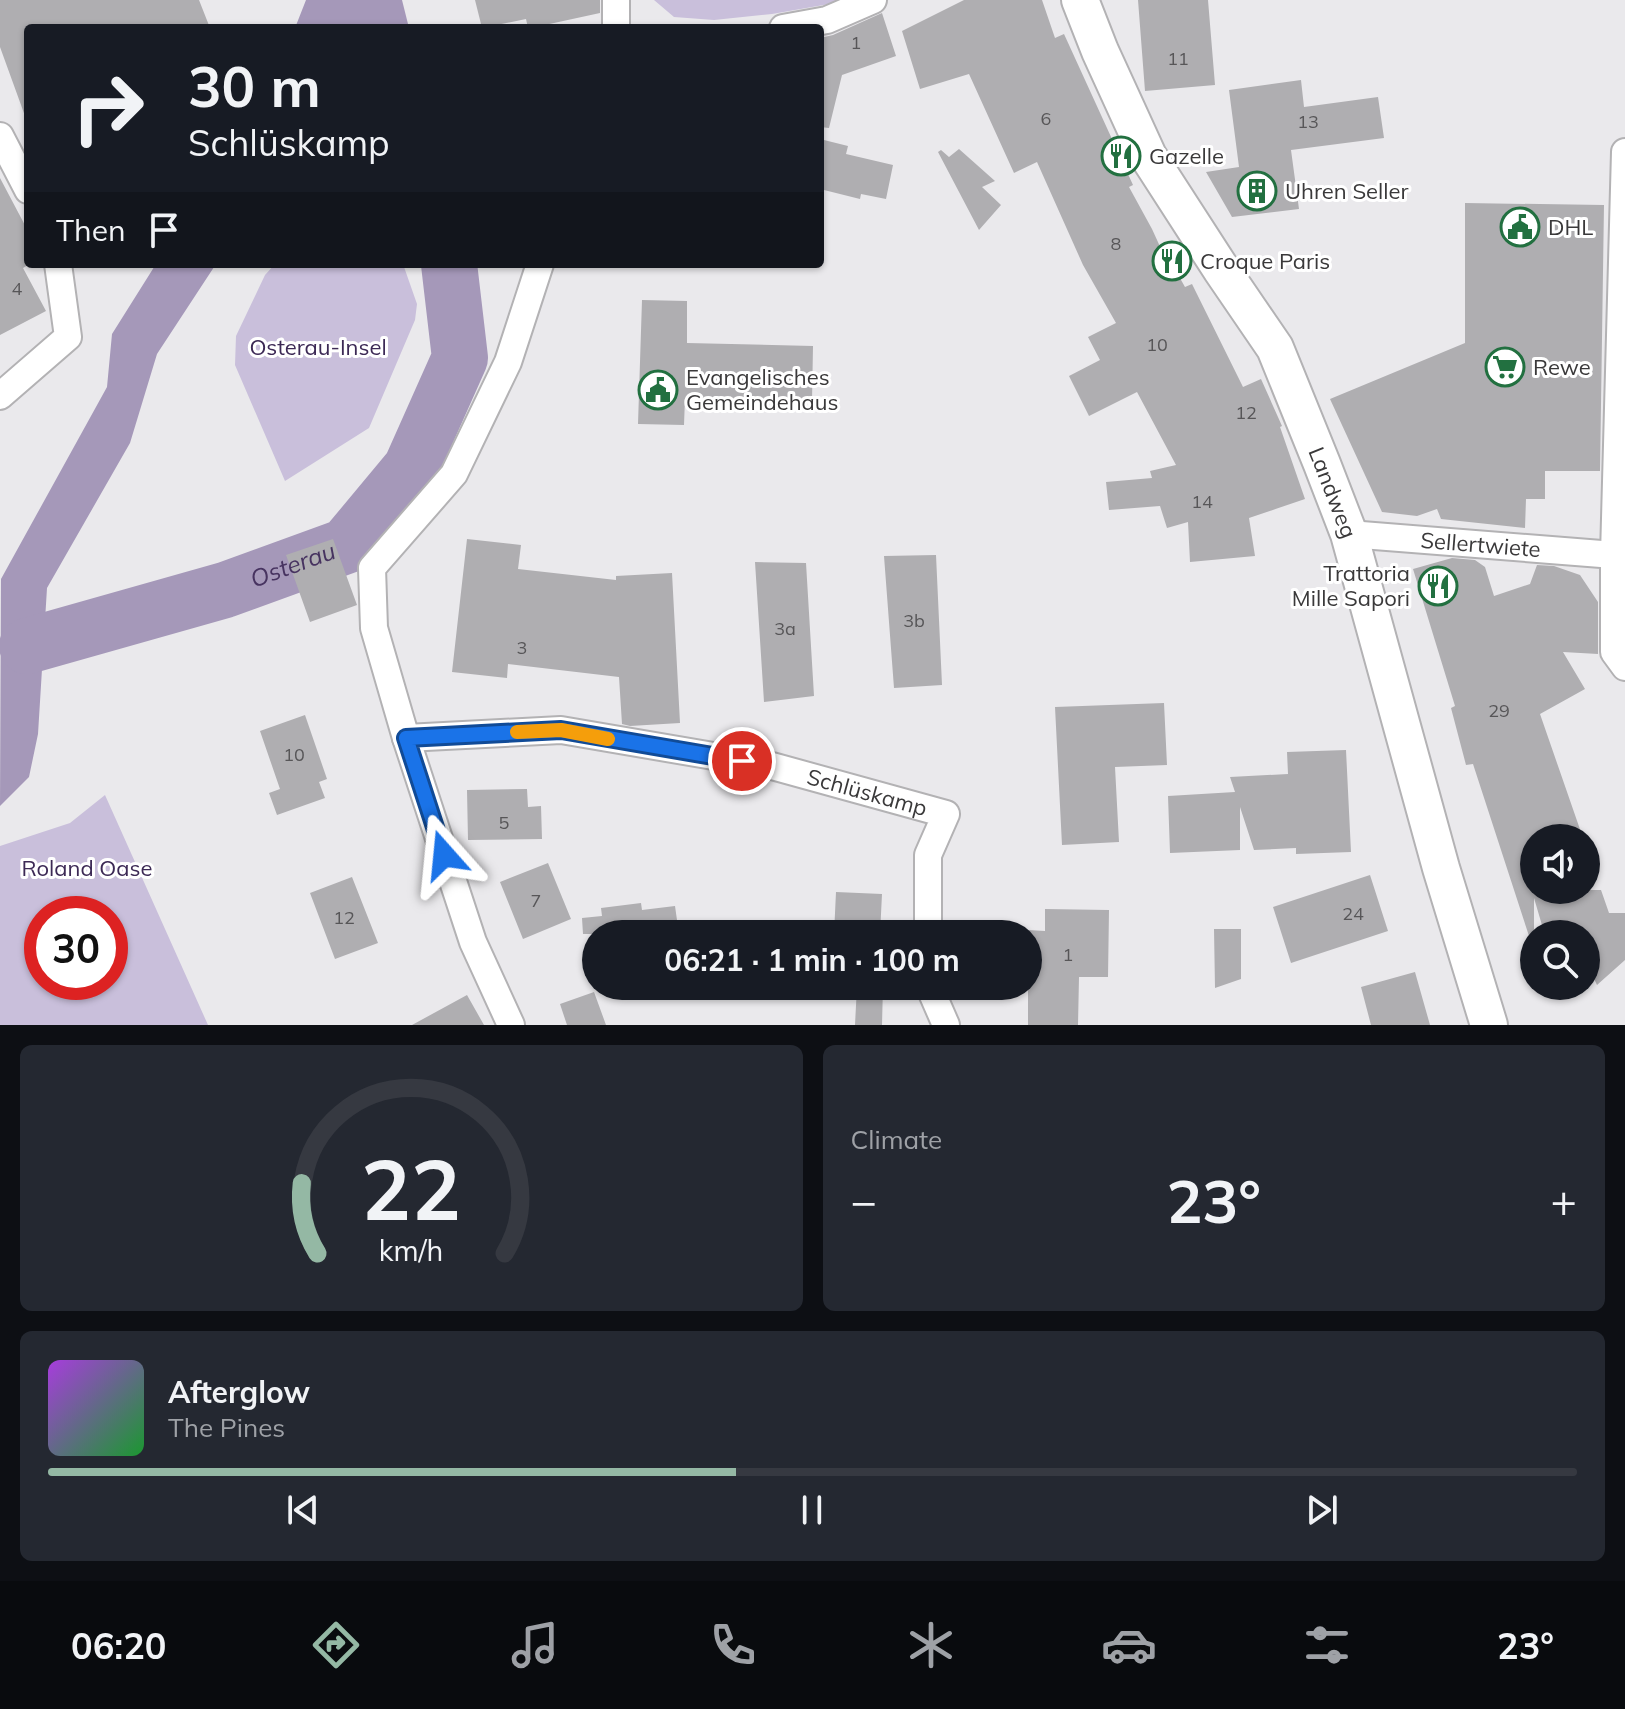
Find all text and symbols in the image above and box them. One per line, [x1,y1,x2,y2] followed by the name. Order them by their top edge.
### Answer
[851,31,861,54] house number: 1
[1167,47,1189,70] house number: 11
[188,51,321,121] text: 30 m
[56,56,160,160] icon: right
[1041,107,1051,130] house number: 6
[1297,110,1319,133] house number: 13
[188,120,390,165] text: Schlüskamp
[1100,135,1142,177] restaurant icon: Gazelle
[1149,142,1224,170] place label: Gazelle
[1236,170,1278,212] building icon: Uhren Seller
[1285,177,1409,205] place label: Uhren Seller
[1499,206,1541,248] public building icon: DHL
[142,208,186,252] icon: arrive
[56,211,126,249] text: Then
[1548,213,1593,241] place label: DHL
[1111,232,1121,255] house number: 8
[1151,240,1193,282] restaurant icon: Croque Paris
[1200,247,1330,275] place label: Croque Paris
[12,277,23,300] house number: 4
[249,333,387,361] park label: Osterau-Insel
[1146,333,1168,356] house number: 10
[1484,346,1526,388] supermarket icon: Rewe
[1533,353,1591,381] place label: Rewe
[686,363,838,416] place label: Evangelisches Gemeindehaus
[637,369,679,411] public building icon: Evangelisches Gemeindehaus
[1235,401,1257,424] house number: 12
[1302,443,1363,542] street label: Landweg
[1191,490,1213,513] house number: 14
[1419,526,1542,563] street label: Sellertwiete
[246,535,339,594] water label: Osterau
[1292,559,1410,612] place label: Trattoria Mille Sapori
[1417,565,1459,607] restaurant icon: Trattoria Mille Sapori
[903,609,925,632] house number: 3b
[774,617,796,640] house number: 3a
[517,636,527,659] house number: 3
[1488,699,1510,722] house number: 29
[708,727,776,795] pin
[720,739,764,783] icon: arrive
[283,743,305,766] house number: 10
[804,762,930,822] street label: Schlüskamp
[499,811,510,834] house number: 5
[402,813,486,897] position arrow
[1520,824,1600,1000] map controls
[1520,824,1600,904] button: sound
[22,854,152,882] park label: Roland Oase
[531,889,541,912] house number: 7
[24,896,128,1000] speed limit sign: 30
[1342,902,1364,925] house number: 24
[333,906,355,929] house number: 12
[1520,920,1600,1000] button: search
[664,941,960,979] text: 06:21 · 1 min · 100 m
[1063,943,1073,966] house number: 1
[851,1123,942,1156] text: Climate
[361,1136,461,1241] text: 22
[1166,1163,1261,1238] text: 23°
[851,1173,877,1228] text: −
[1551,1173,1577,1228] text: +
[379,1232,444,1268] text: km/h
[168,1373,310,1411] text: Afterglow
[168,1411,285,1444] text: The Pines
[281,1488,325,1532] icon: previous
[790,1488,834,1532] icon: pause
[1300,1488,1344,1532] icon: next
[308,1617,364,1673] icon: directions
[507,1617,563,1673] icon: music
[705,1617,761,1673] icon: phone
[903,1617,959,1673] icon: climate
[1101,1617,1157,1673] icon: car
[1299,1617,1355,1673] icon: filters
[71,1623,166,1668] text: 06:20
[1497,1623,1554,1668] text: 23°

